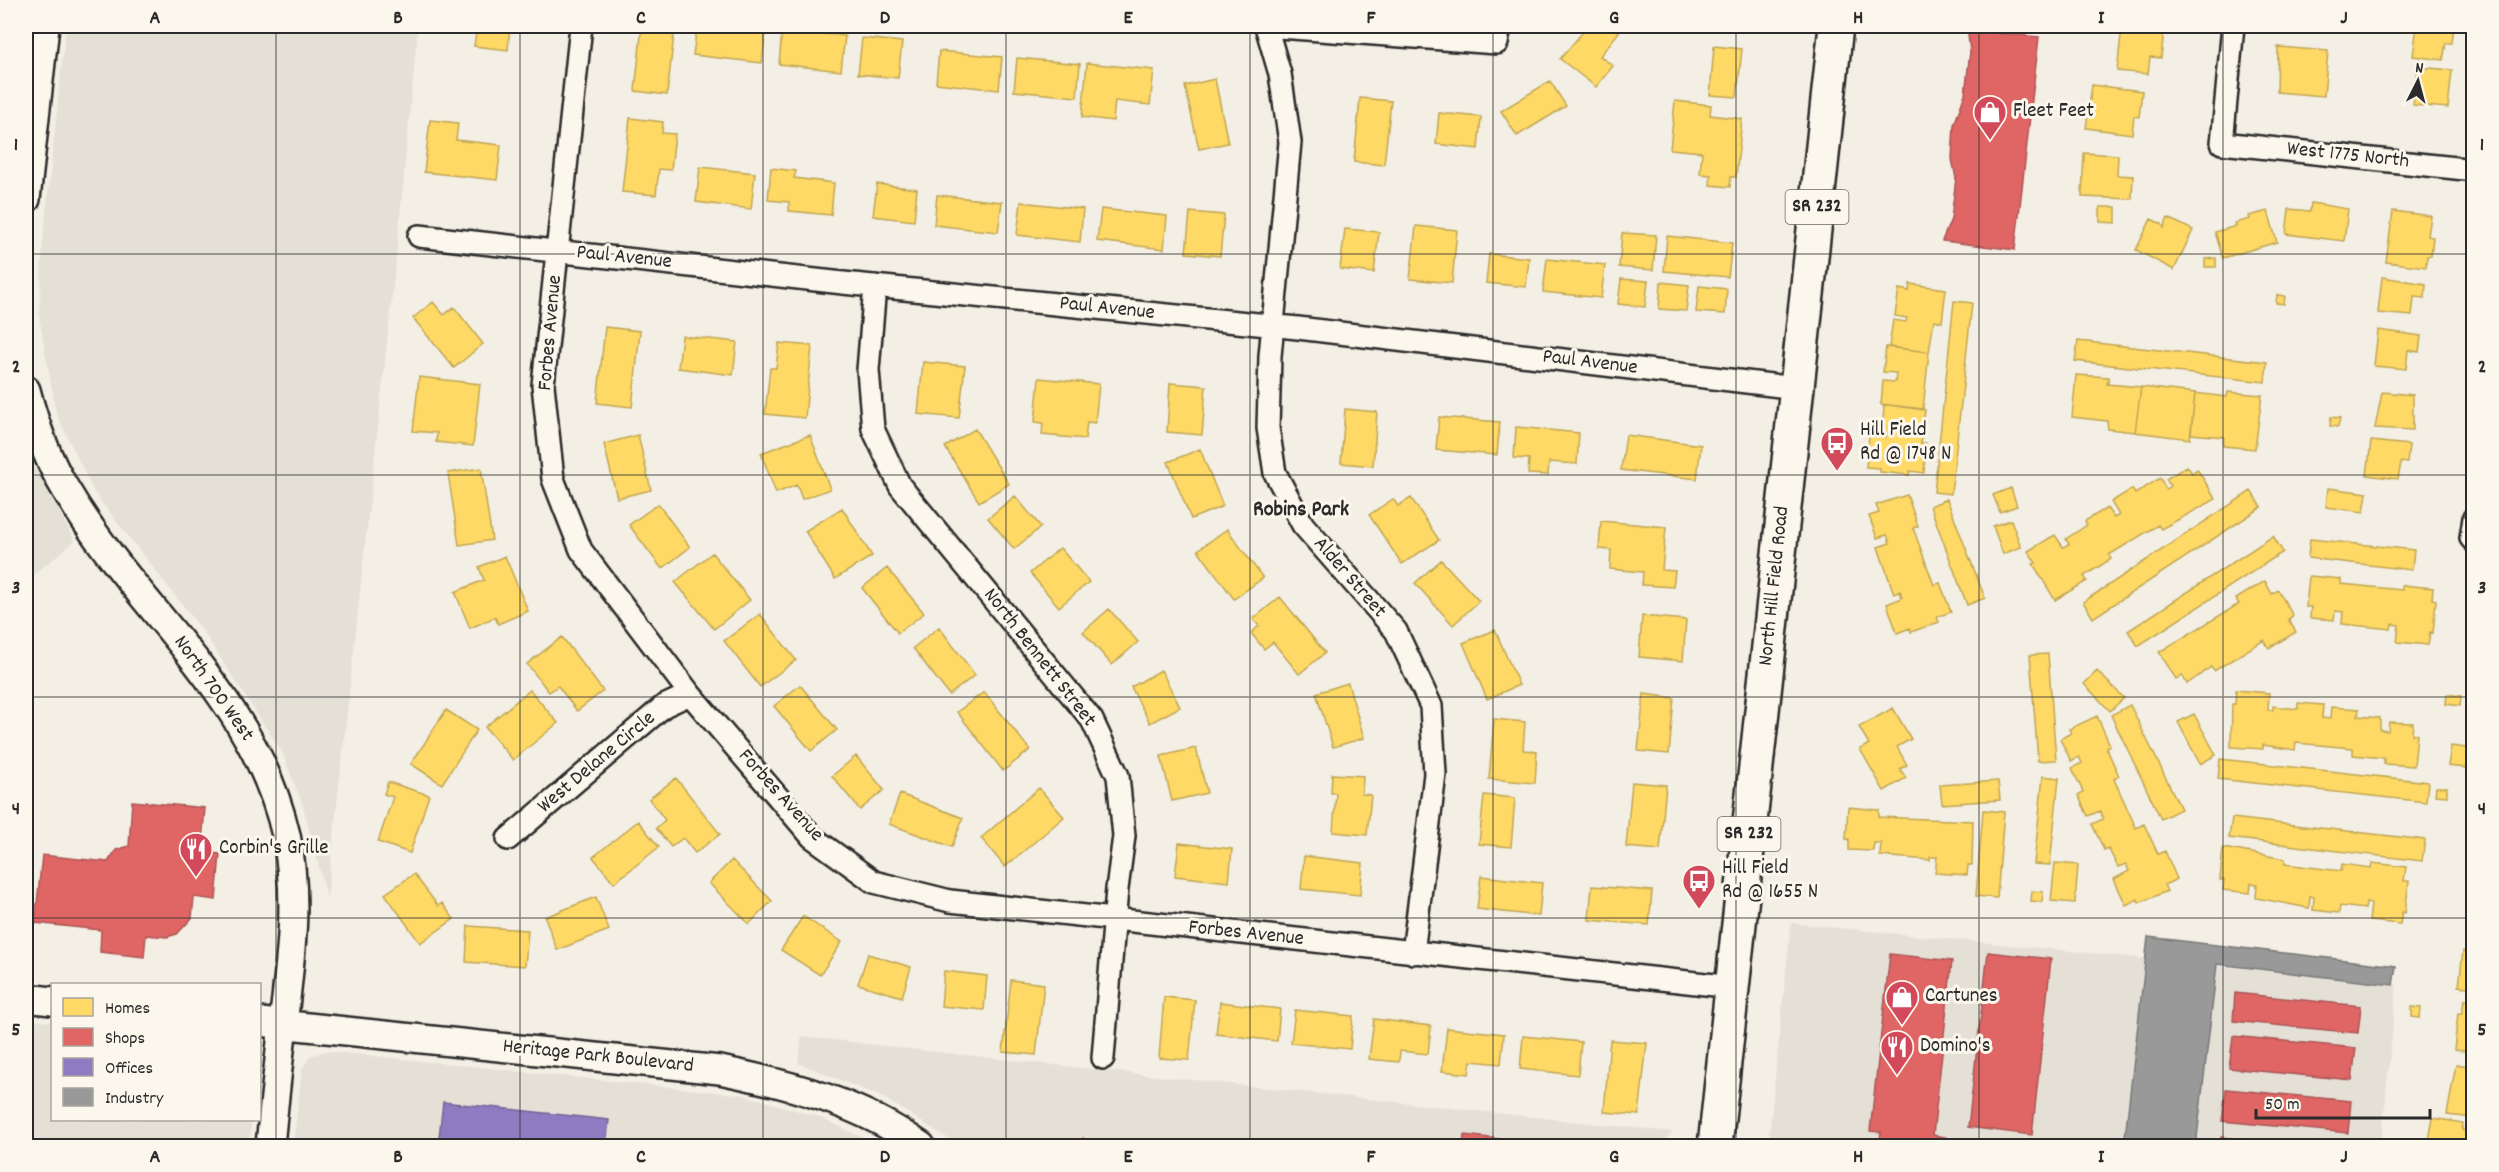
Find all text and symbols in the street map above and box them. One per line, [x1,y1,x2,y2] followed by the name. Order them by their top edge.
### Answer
[150,5,161,33] text: A
[393,5,403,33] text: B
[636,5,646,33] text: C
[880,5,891,33] text: D
[1123,5,1133,33] text: E
[1367,5,1377,33] text: F
[1609,5,1619,33] text: G
[1853,5,1863,33] text: H
[2098,5,2105,33] text: I
[2340,5,2348,33] text: J
[2388,51,2448,111] north arrow
[2414,57,2425,80] text: N
[1972,94,2008,141] shop icon: Fleet Feet
[2013,97,2094,127] place label: Fleet Feet
[14,132,18,160] text: 1
[2480,132,2484,160] text: 1
[2285,135,2411,177] street label: West 1775 North
[1786,190,1848,224] road number: SR 232
[575,238,673,278] street label: Paul Avenue
[531,274,571,392] street label: Forbes Avenue
[1058,289,1156,329] street label: Paul Avenue
[1541,342,1639,384] street label: Paul Avenue
[12,354,20,382] text: 2
[2478,354,2486,382] text: 2
[1860,416,1951,470] place label: Hill Field Rd @ 1748 N
[1819,425,1855,472] bus stop icon: Hill Field Rd @ 1748 N
[1253,495,1349,526] district label: Robins Park
[1752,505,1798,667] street label: North Hill Field Road
[1305,531,1393,625] street label: Alder Street
[12,575,20,603] text: 3
[2478,575,2486,603] text: 3
[975,582,1103,734] street label: North Bennett Street
[165,630,261,748] street label: North 700 West
[531,705,663,821] street label: West Delane Circle
[730,743,830,849] street label: Forbes Avenue
[12,796,20,824] text: 4
[2478,796,2486,824] text: 4
[1718,817,1780,851] road number: SR 232
[178,831,214,878] restaurant icon: Corbin's Grille
[219,834,328,864] place label: Corbin's Grille
[1722,854,1818,908] place label: Hill Field Rd @ 1655 N
[1681,863,1717,910] bus stop icon: Hill Field Rd @ 1655 N
[1187,913,1305,955] street label: Forbes Avenue
[1884,979,1920,1026] shop icon: Cartunes
[1925,982,1998,1012] place label: Cartunes
[51,983,261,1121] legend
[105,997,150,1022] text: Homes
[11,1017,21,1045] text: 5
[2477,1017,2487,1045] text: 5
[105,1027,145,1052] text: Shops
[1879,1029,1915,1076] restaurant icon: Domino's
[501,1032,695,1082] street label: Heritage Park Boulevard
[1920,1032,1990,1062] place label: Domino's
[105,1057,153,1082] text: Offices
[2256,1082,2430,1120] scale bar
[105,1087,164,1112] text: Industry
[2265,1093,2300,1118] text: 50 m
[150,1144,161,1172] text: A
[393,1144,403,1172] text: B
[636,1144,646,1172] text: C
[880,1144,891,1172] text: D
[1123,1144,1133,1172] text: E
[1367,1144,1377,1172] text: F
[1609,1144,1619,1172] text: G
[1853,1144,1863,1172] text: H
[2098,1144,2105,1172] text: I
[2340,1144,2348,1172] text: J

